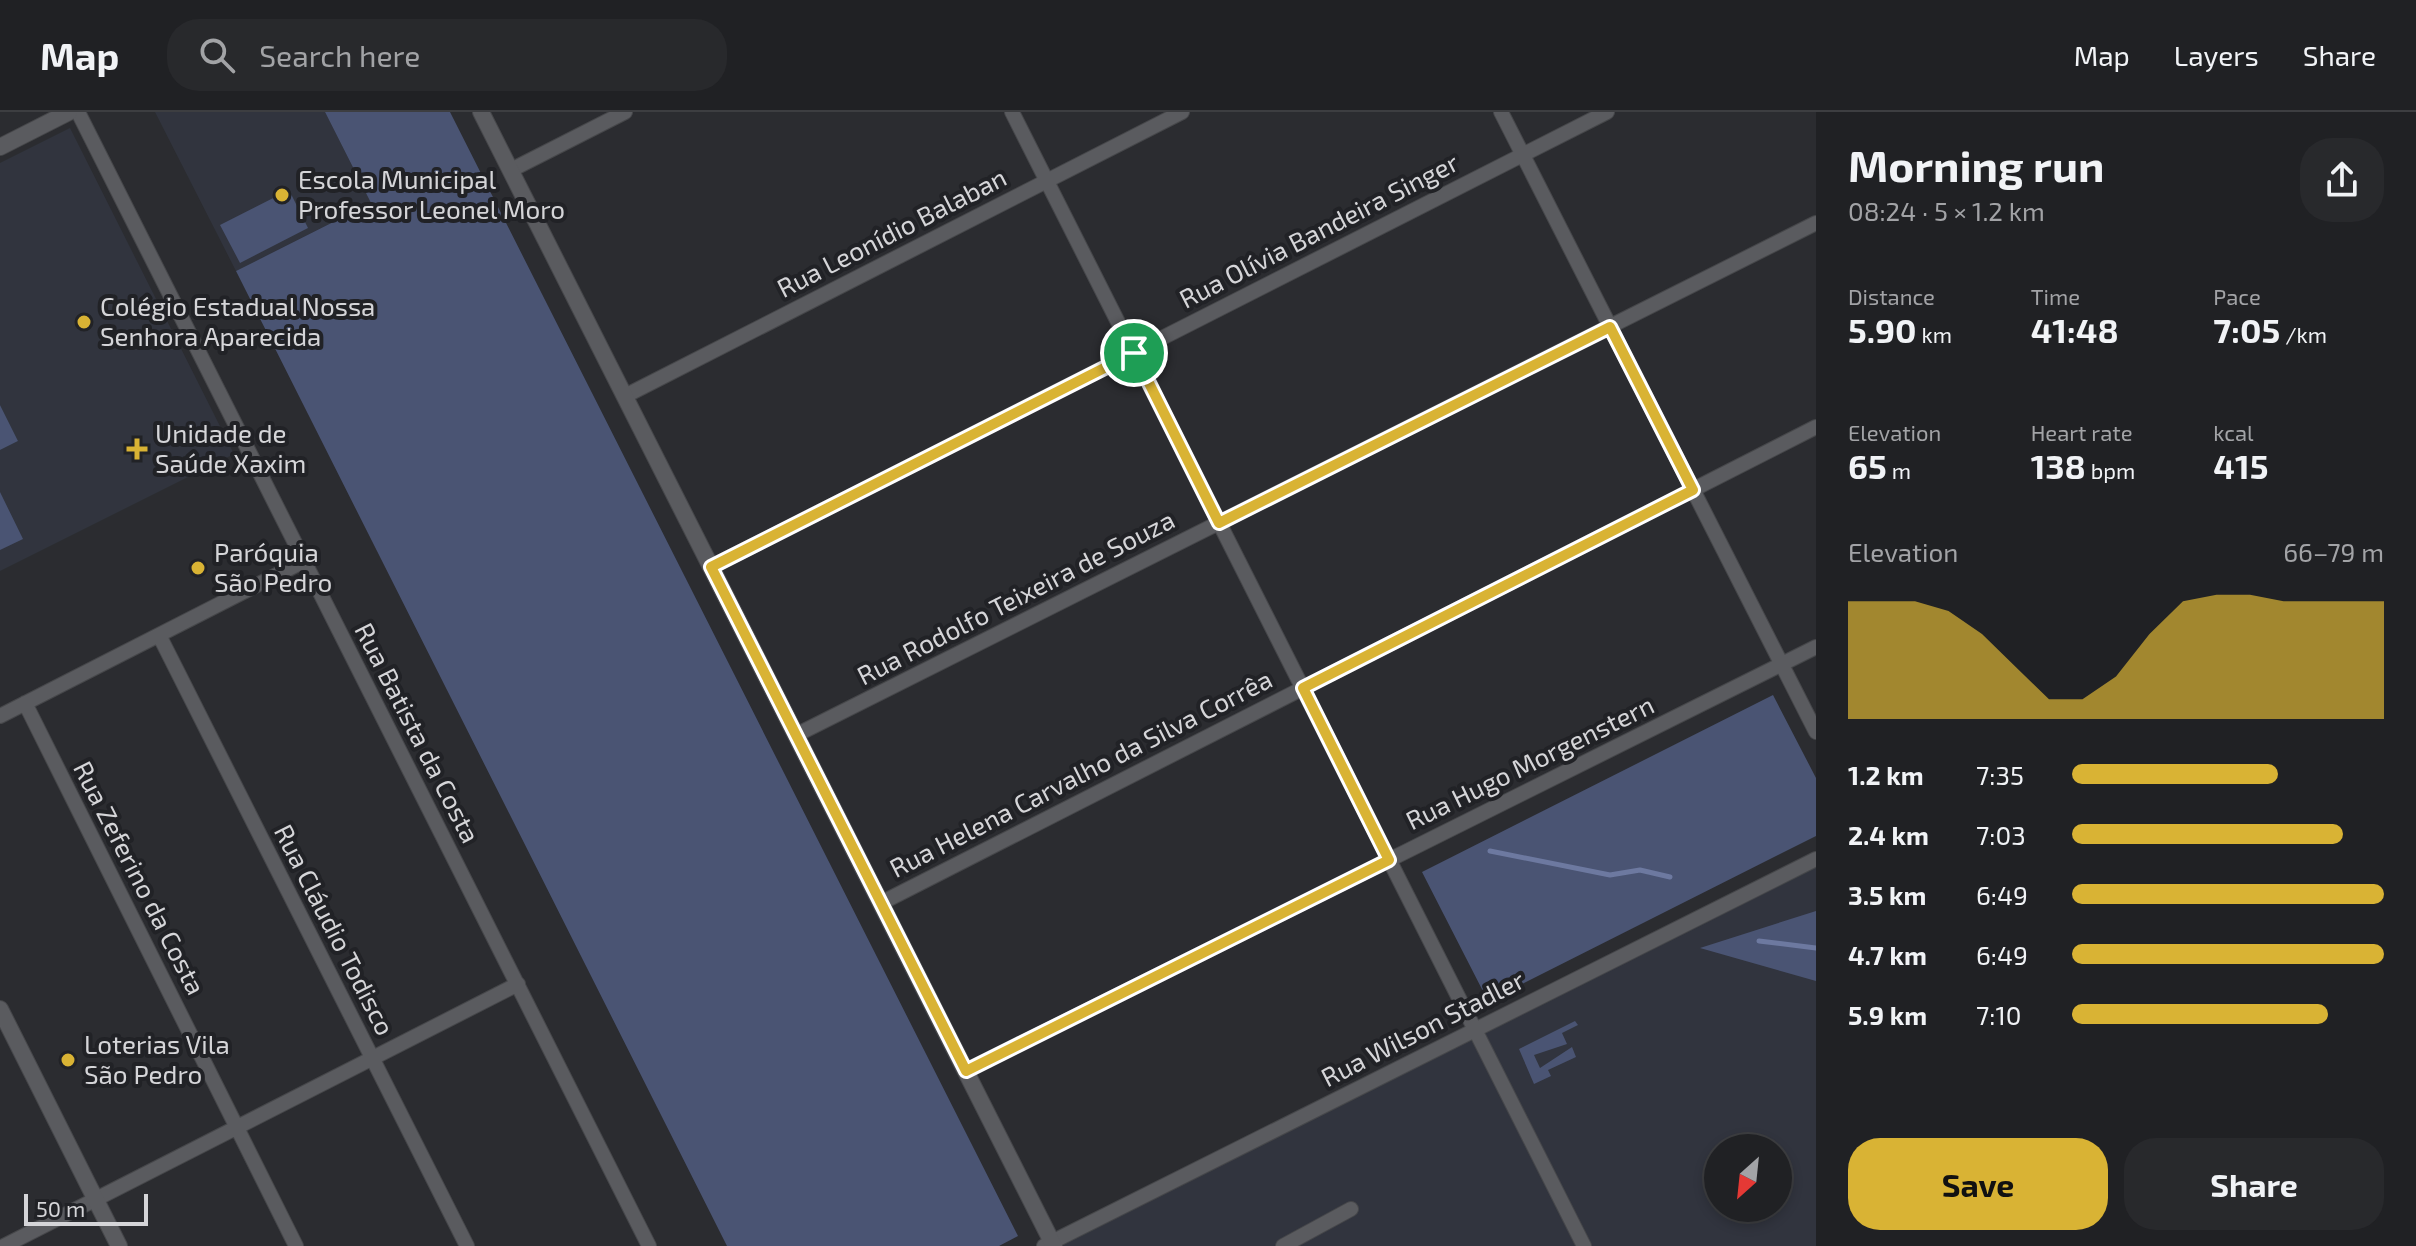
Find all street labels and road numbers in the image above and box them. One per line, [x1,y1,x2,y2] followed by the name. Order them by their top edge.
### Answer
[1174,146,1463,314] street label: Rua Olívia Bandeira Singer
[772,160,1011,303] street label: Rua Leonídio Balaban
[851,503,1179,690] street label: Rua Rodolfo Teixeira de Souza
[349,617,487,848] street label: Rua Batista da Costa
[884,662,1277,883] street label: Rua Helena Carvalho da Silva Corrêa
[1400,688,1658,835] street label: Rua Hugo Morgenstern
[68,755,213,999] street label: Rua Zeferino da Costa
[269,819,402,1040] street label: Rua Cláudio Todisco
[1316,963,1529,1092] street label: Rua Wilson Stadler

